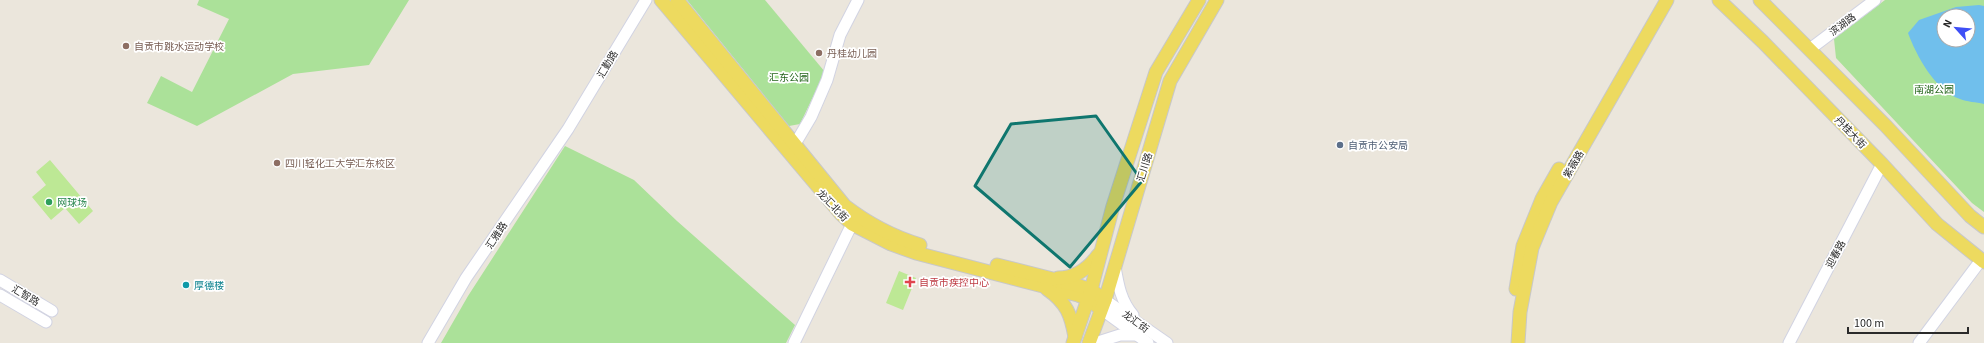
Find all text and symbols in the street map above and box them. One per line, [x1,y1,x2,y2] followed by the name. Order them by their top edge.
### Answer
[1936,8,1976,48] north arrow
[1826,10,1859,39] street label: 滨湖路
[1939,17,1956,30] text: N
[134,40,224,54] place label: 自贡市跳水运动学校
[121,41,131,51] marker: 自贡市跳水运动学校
[827,47,877,61] place label: 丹桂幼儿园
[594,48,622,81] street label: 汇勤路
[814,48,824,58] marker: 丹桂幼儿园
[769,71,809,85] park label: 汇东公园
[1914,83,1954,97] park label: 南湖公园
[1831,113,1869,152] street label: 丹桂大街
[1348,139,1408,153] place label: 自贡市公安局
[1335,140,1345,150] marker: 自贡市公安局
[1560,148,1587,181] street label: 紫薇路
[1134,151,1156,184] street label: 汇川路
[285,157,395,171] place label: 四川轻化工大学汇东校区
[272,158,282,168] marker: 四川轻化工大学汇东校区
[813,186,851,225] street label: 龙汇北街
[57,196,87,210] place label: 网球场
[44,197,54,207] marker: 网球场
[483,219,511,252] street label: 汇雅路
[1823,238,1849,271] street label: 迎春路
[904,276,916,288] marker: 自贡市疾控中心
[919,276,989,290] place label: 自贡市疾控中心
[194,279,224,293] place label: 厚德楼
[181,280,191,290] marker: 厚德楼
[9,282,42,310] street label: 汇智路
[1119,307,1152,336] street label: 龙汇街
[1848,309,1968,335] scale bar
[1854,315,1884,332] text: 100 m

